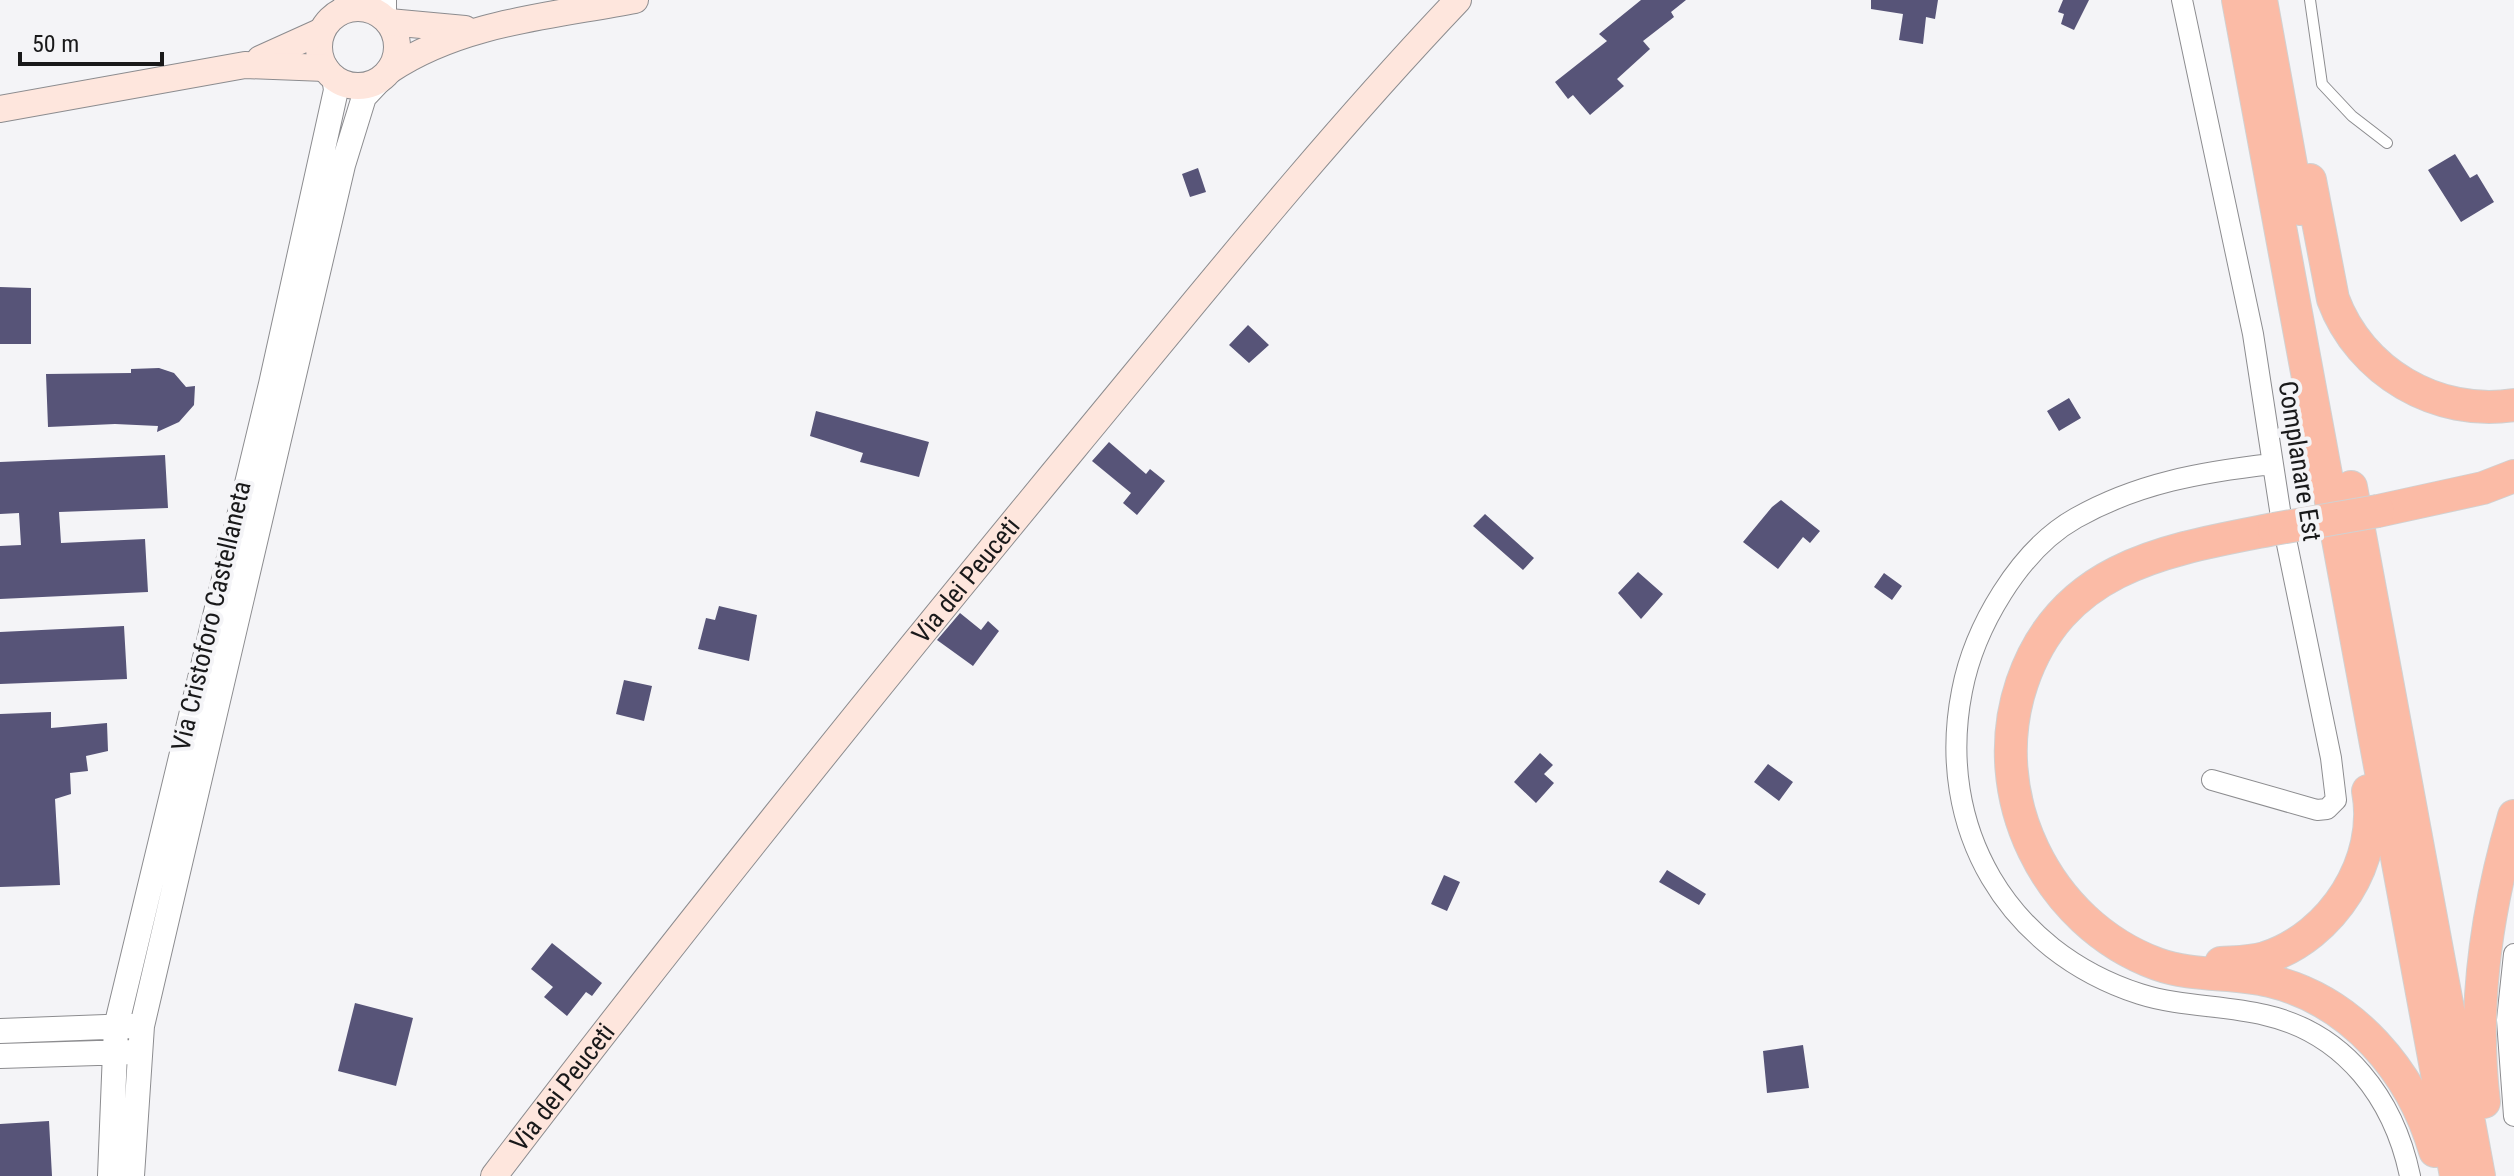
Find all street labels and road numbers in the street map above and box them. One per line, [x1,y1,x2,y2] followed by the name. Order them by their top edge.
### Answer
[2273,379,2327,543] street label: Complanare Est
[165,478,257,754] street label: Via Cristoforo Castellaneta
[906,511,1026,649] street label: Via dei Peuceti
[504,1017,621,1157] street label: Via dei Peuceti

